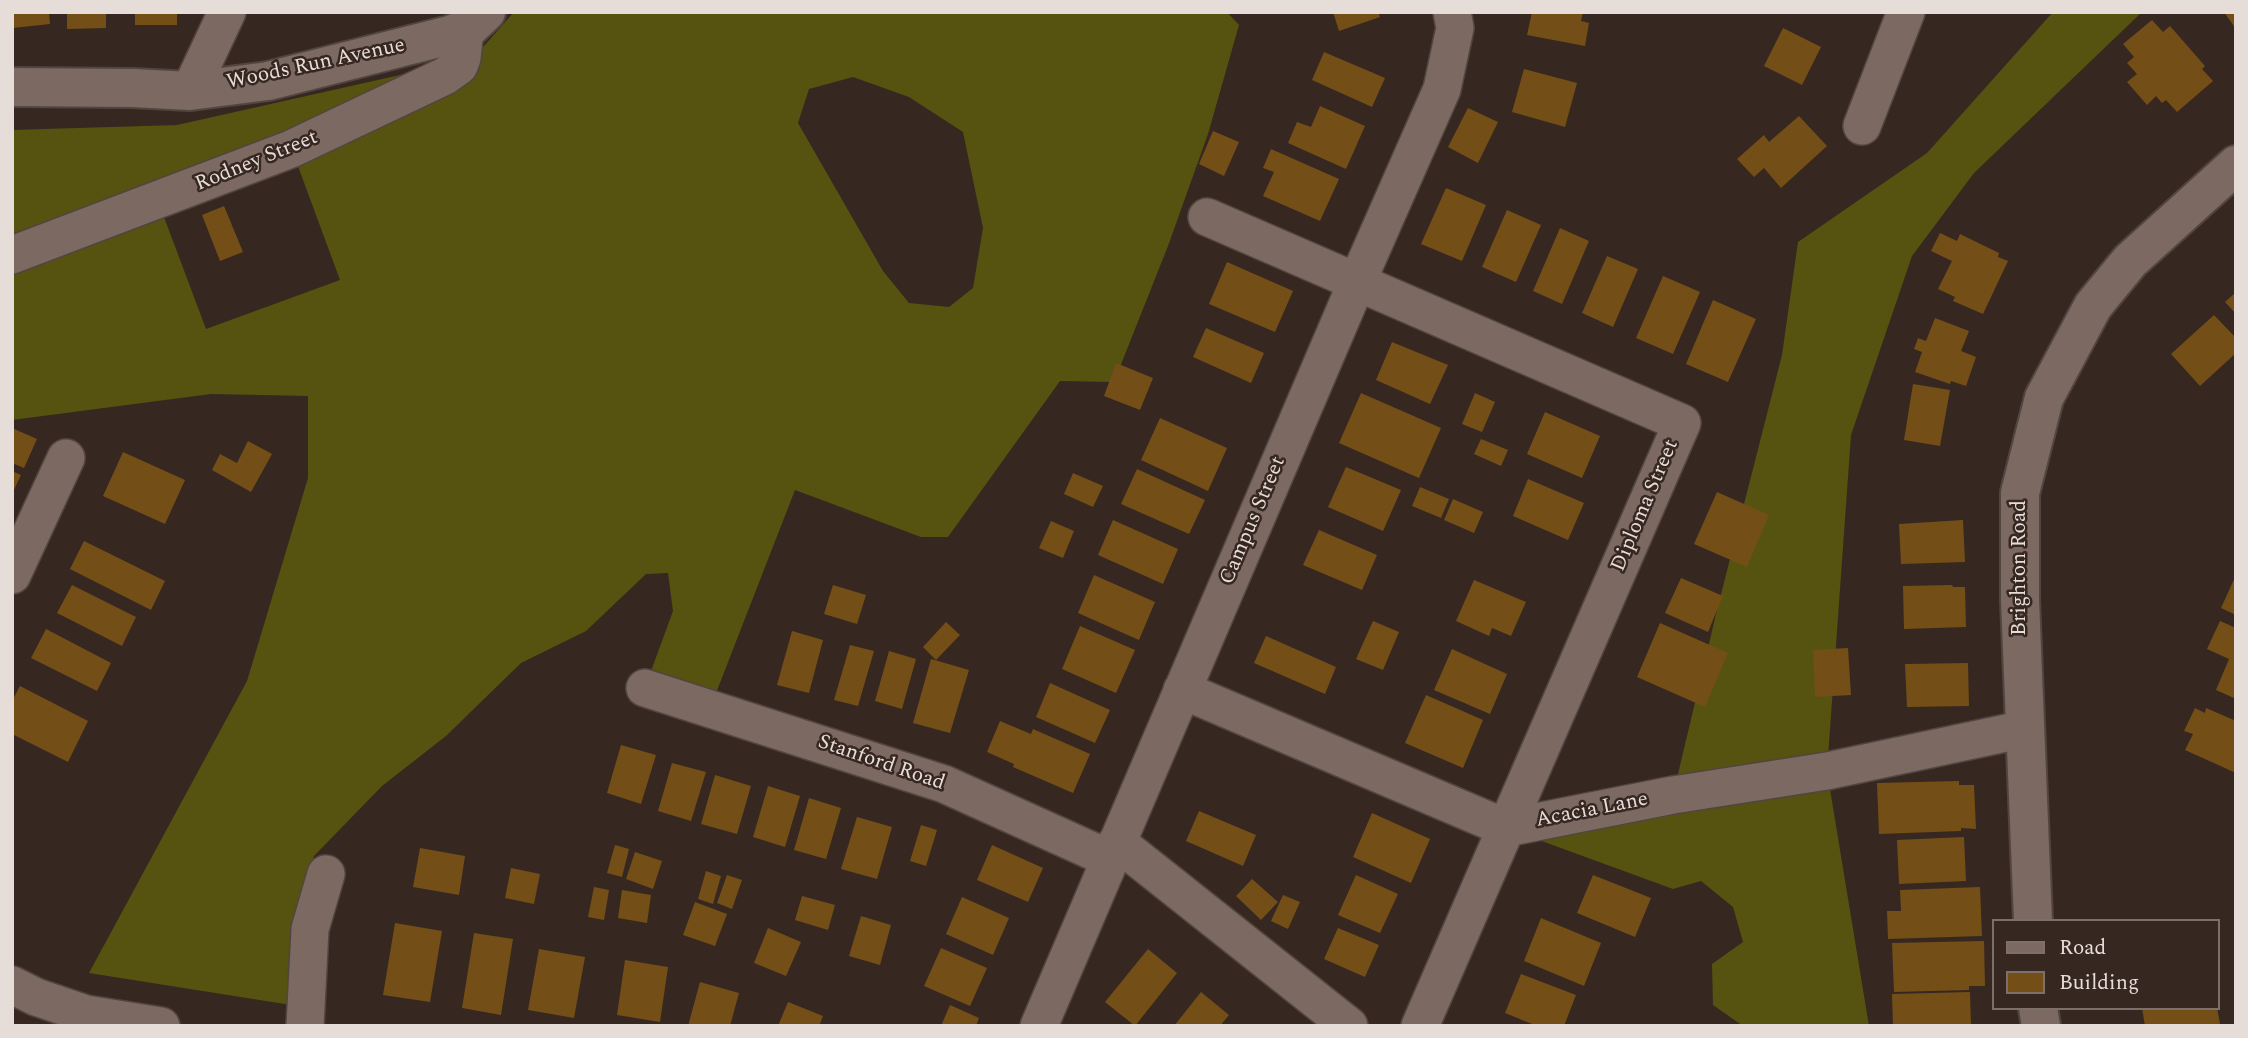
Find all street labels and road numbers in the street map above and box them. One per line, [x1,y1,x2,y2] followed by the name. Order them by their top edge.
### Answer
[225,34,407,96] street label: Woods Run Avenue
[192,126,322,198] street label: Rodney Street
[1607,436,1685,576] street label: Diploma Street
[1216,453,1292,589] street label: Campus Street
[2008,500,2034,636] street label: Brighton Road
[814,731,948,797] street label: Stanford Road
[1534,788,1650,834] street label: Acacia Lane

